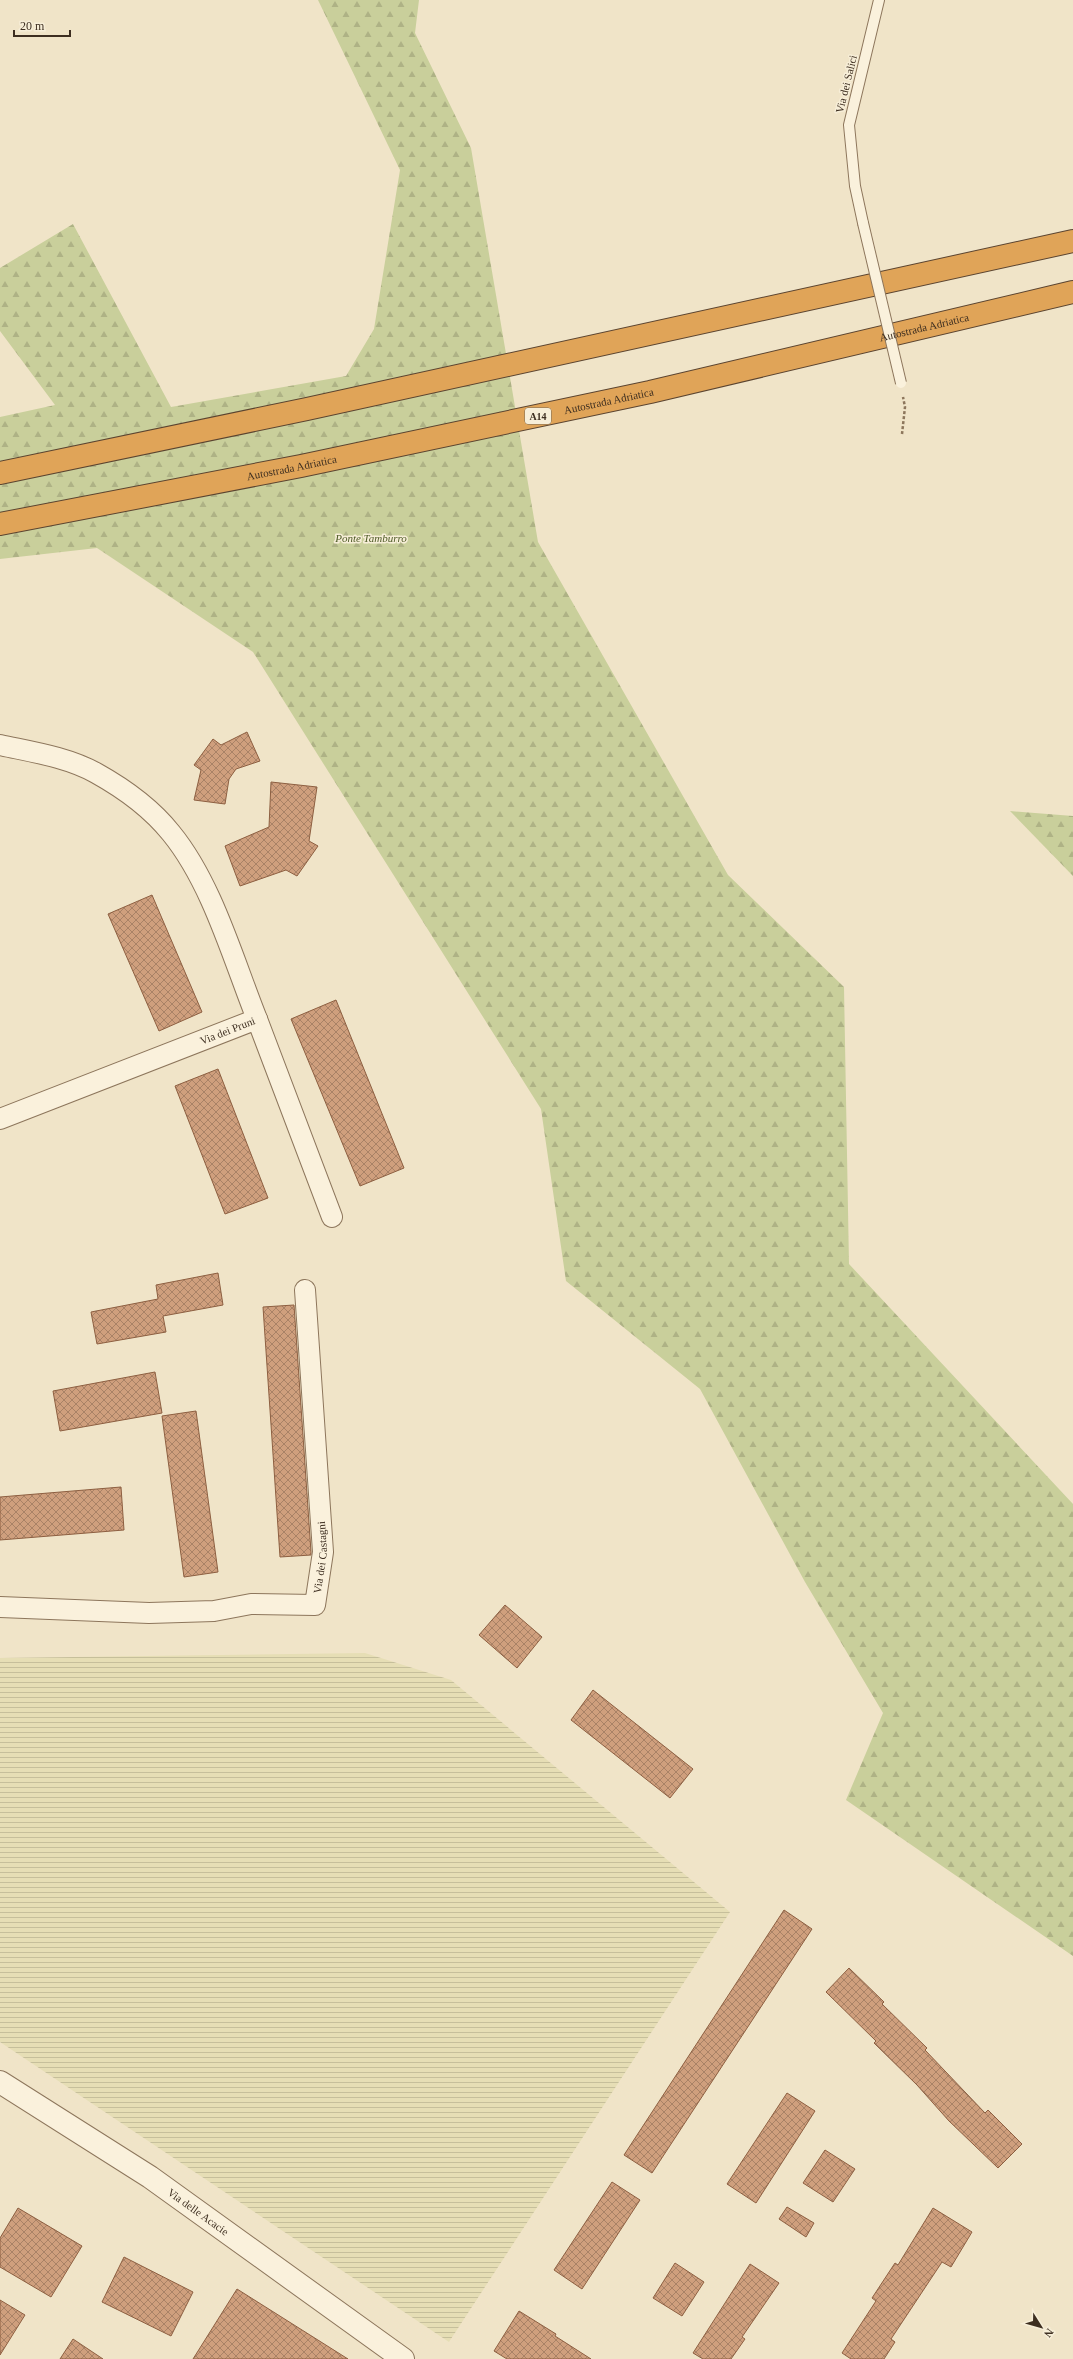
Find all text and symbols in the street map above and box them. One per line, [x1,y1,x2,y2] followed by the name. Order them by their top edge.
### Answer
[14,12,70,38] scale bar
[20,19,45,33] text: 20 m
[833,54,859,114] street label: Via dei Salici
[878,311,970,344] street label: Autostrada Adriatica
[563,385,655,416] street label: Autostrada Adriatica
[525,408,551,424] road number: A14
[246,453,338,482] street label: Autostrada Adriatica
[334,532,407,544] park label: Ponte Tamburro
[198,1014,257,1047] street label: Via dei Pruni
[311,1521,329,1594] street label: Via dei Castagni
[165,2186,231,2238] street label: Via delle Acacie
[1021,2307,1061,2347] north arrow
[1042,2326,1056,2340] text: N

